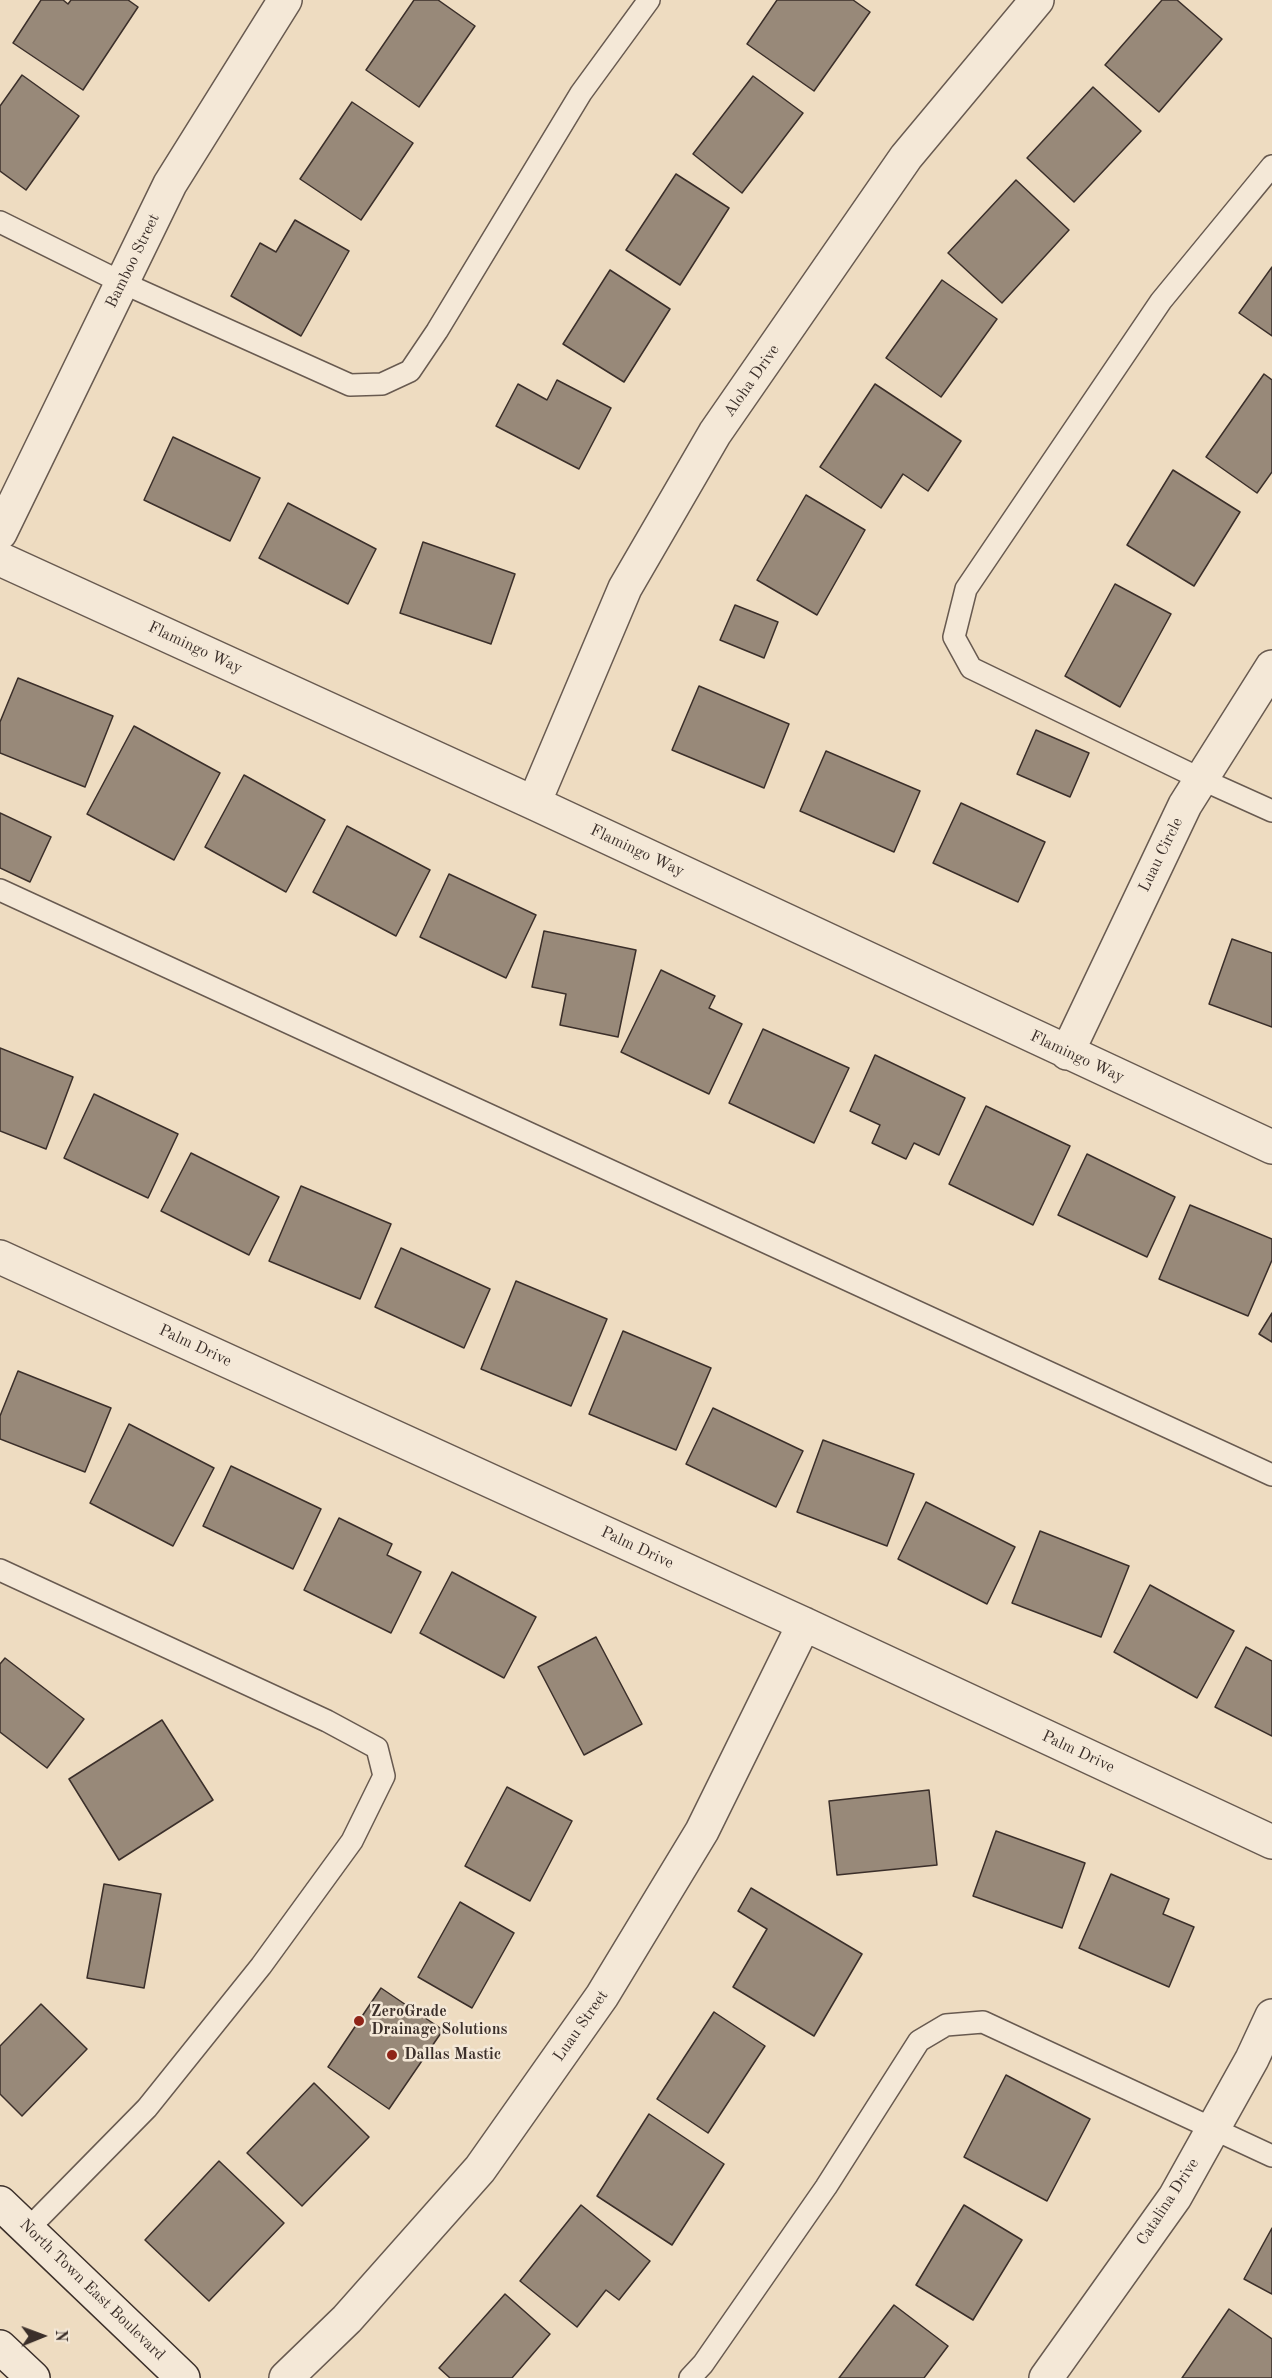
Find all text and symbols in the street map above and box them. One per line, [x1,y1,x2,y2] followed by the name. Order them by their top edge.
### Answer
[102,211,164,311] street label: Bamboo Street
[720,341,784,421] street label: Aloha Drive
[145,618,245,678] street label: Flamingo Way
[1135,815,1187,895] street label: Luau Circle
[587,821,687,881] street label: Flamingo Way
[1027,1027,1127,1087] street label: Flamingo Way
[156,1321,234,1371] street label: Palm Drive
[598,1523,676,1573] street label: Palm Drive
[1039,1727,1117,1777] street label: Palm Drive
[549,1987,613,2065] street label: Luau Street
[371,2002,507,2040] place label: ZeroGrade Drainage Solutions
[352,2014,366,2028] marker: ZeroGrade Drainage Solutions
[404,2045,501,2065] place label: Dallas Mastic
[385,2048,399,2062] marker: Dallas Mastic
[1133,2155,1203,2249] street label: Catalina Drive
[15,2215,169,2365] street label: North Town East Boulevard
[12,2306,72,2366] north arrow

